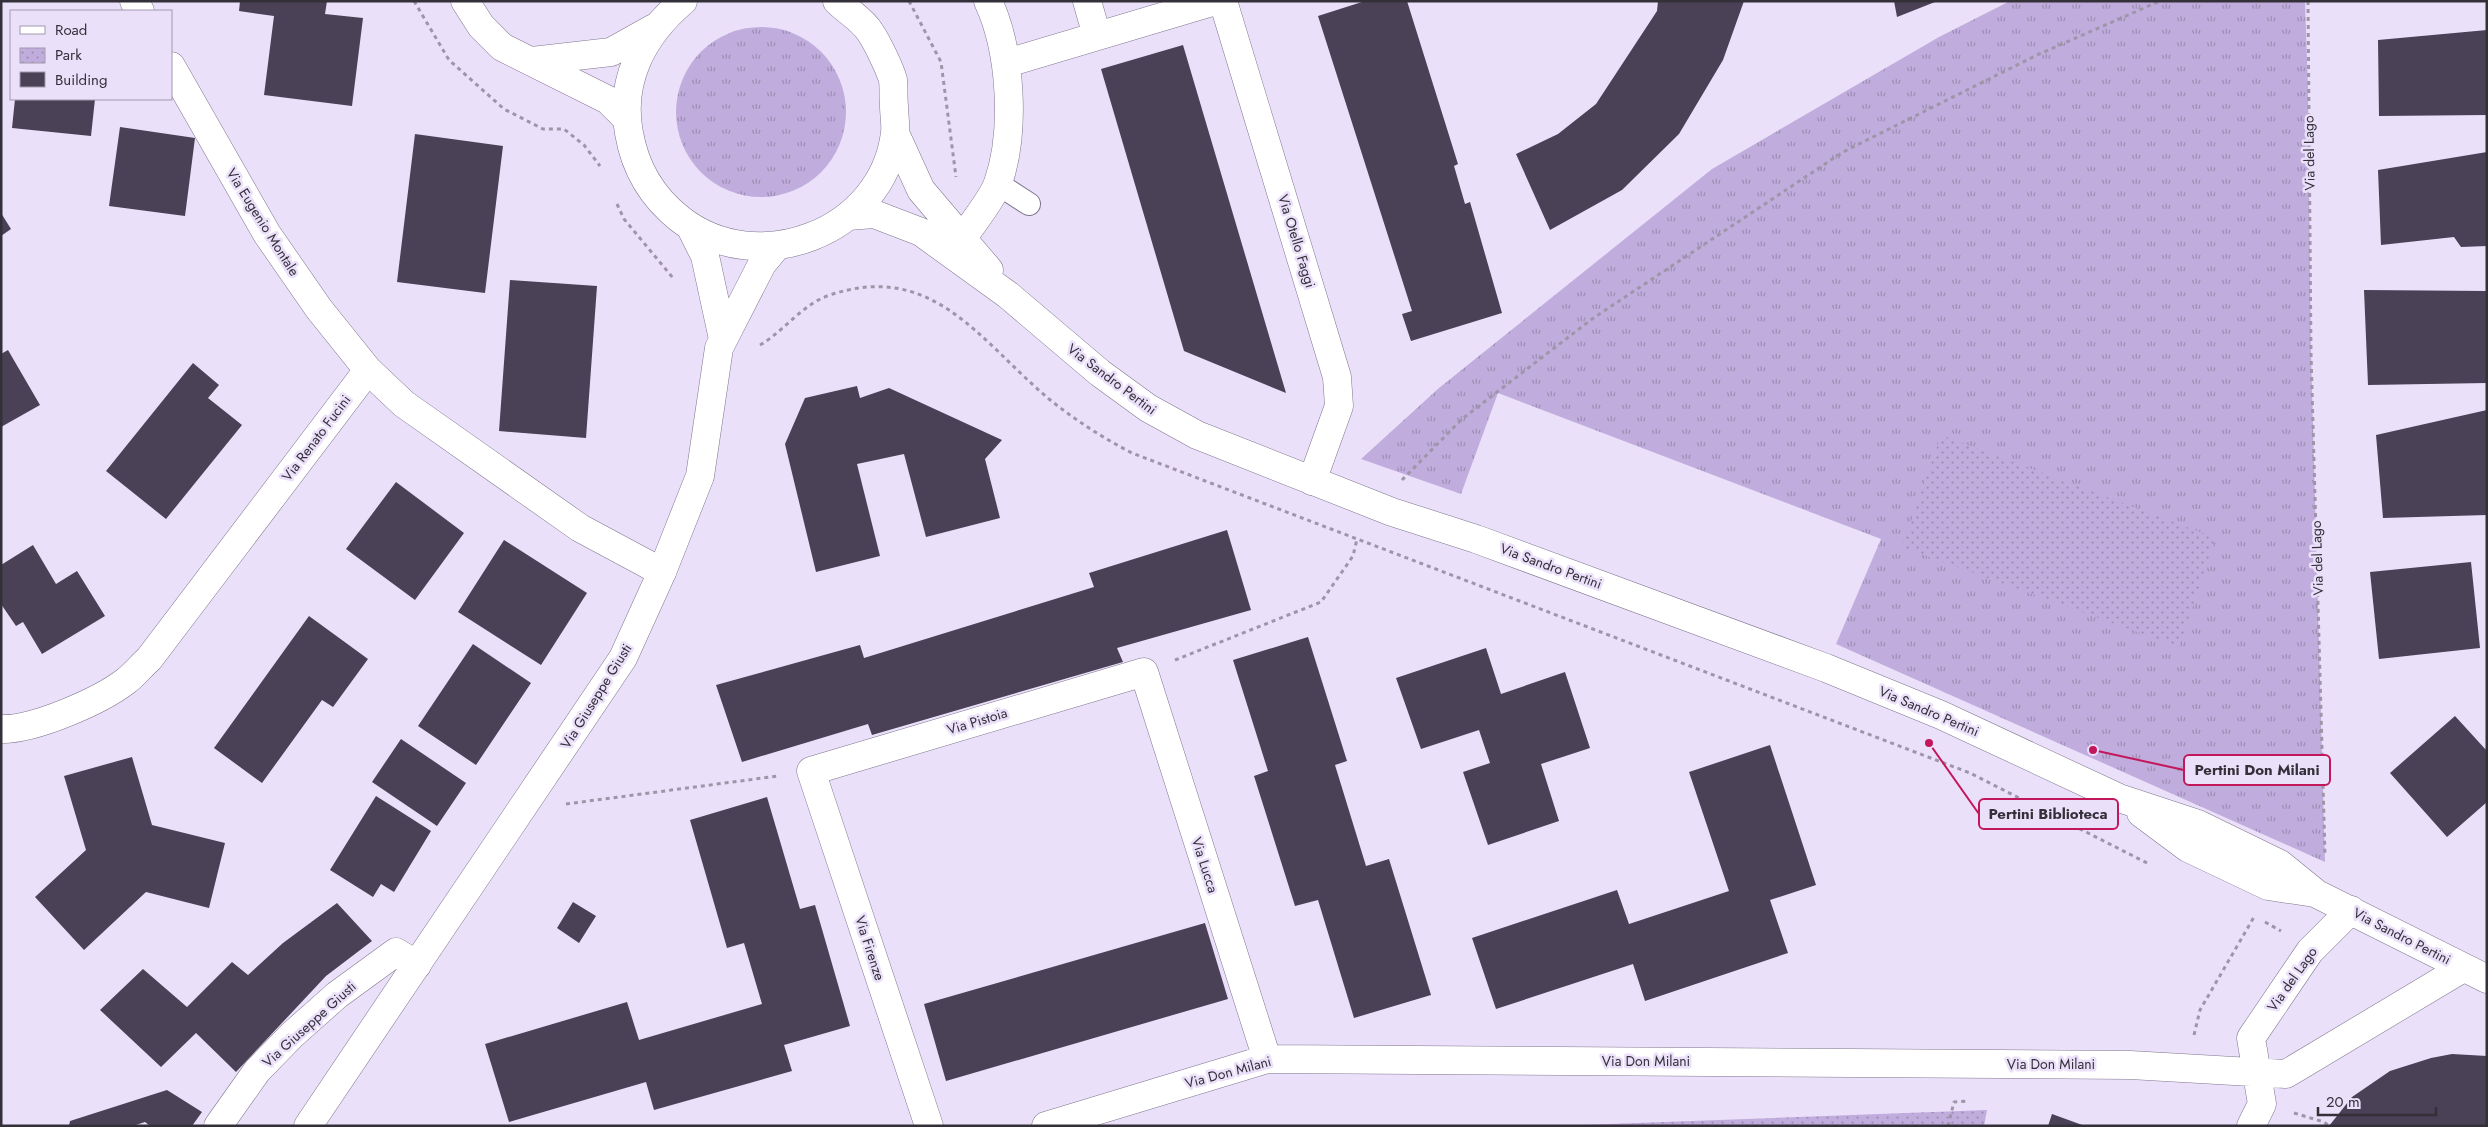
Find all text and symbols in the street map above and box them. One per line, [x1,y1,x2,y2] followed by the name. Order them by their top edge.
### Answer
[10,10,172,100] legend
[55,19,87,41] text: Road
[55,44,82,66] text: Park
[55,69,107,91] text: Building
[2298,115,2320,191] street label: Via del Lago
[222,164,304,280] street label: Via Eugenio Montale
[1273,192,1321,290] street label: Via Otello Faggi
[1063,339,1161,419] street label: Via Sandro Pertini
[277,391,355,485] street label: Via Renato Fucini
[2306,520,2328,596] street label: Via del Lago
[1497,538,1605,594] street label: Via Sandro Pertini
[556,640,636,752] street label: Via Giuseppe Giusti
[1876,681,1982,741] street label: Via Sandro Pertini
[944,702,1010,740] street label: Via Pistoia
[2184,755,2330,785] callout: Pertini Don Milani
[2194,759,2320,781] text: Pertini Don Milani
[1979,799,2118,829] callout: Pertini Biblioteca
[1988,803,2108,825] text: Pertini Biblioteca
[1187,835,1223,895] street label: Via Lucca
[2350,903,2454,969] street label: Via Sandro Pertini
[850,913,890,983] street label: Via Firenze
[2262,942,2322,1015] street label: Via del Lago
[258,976,360,1072] street label: Via Giuseppe Giusti
[1183,1051,1273,1093] street label: Via Don Milani
[1602,1051,1690,1071] street label: Via Don Milani
[2007,1054,2095,1074] street label: Via Don Milani
[2318,1084,2436,1116] scale bar
[2326,1091,2360,1113] text: 20 m

